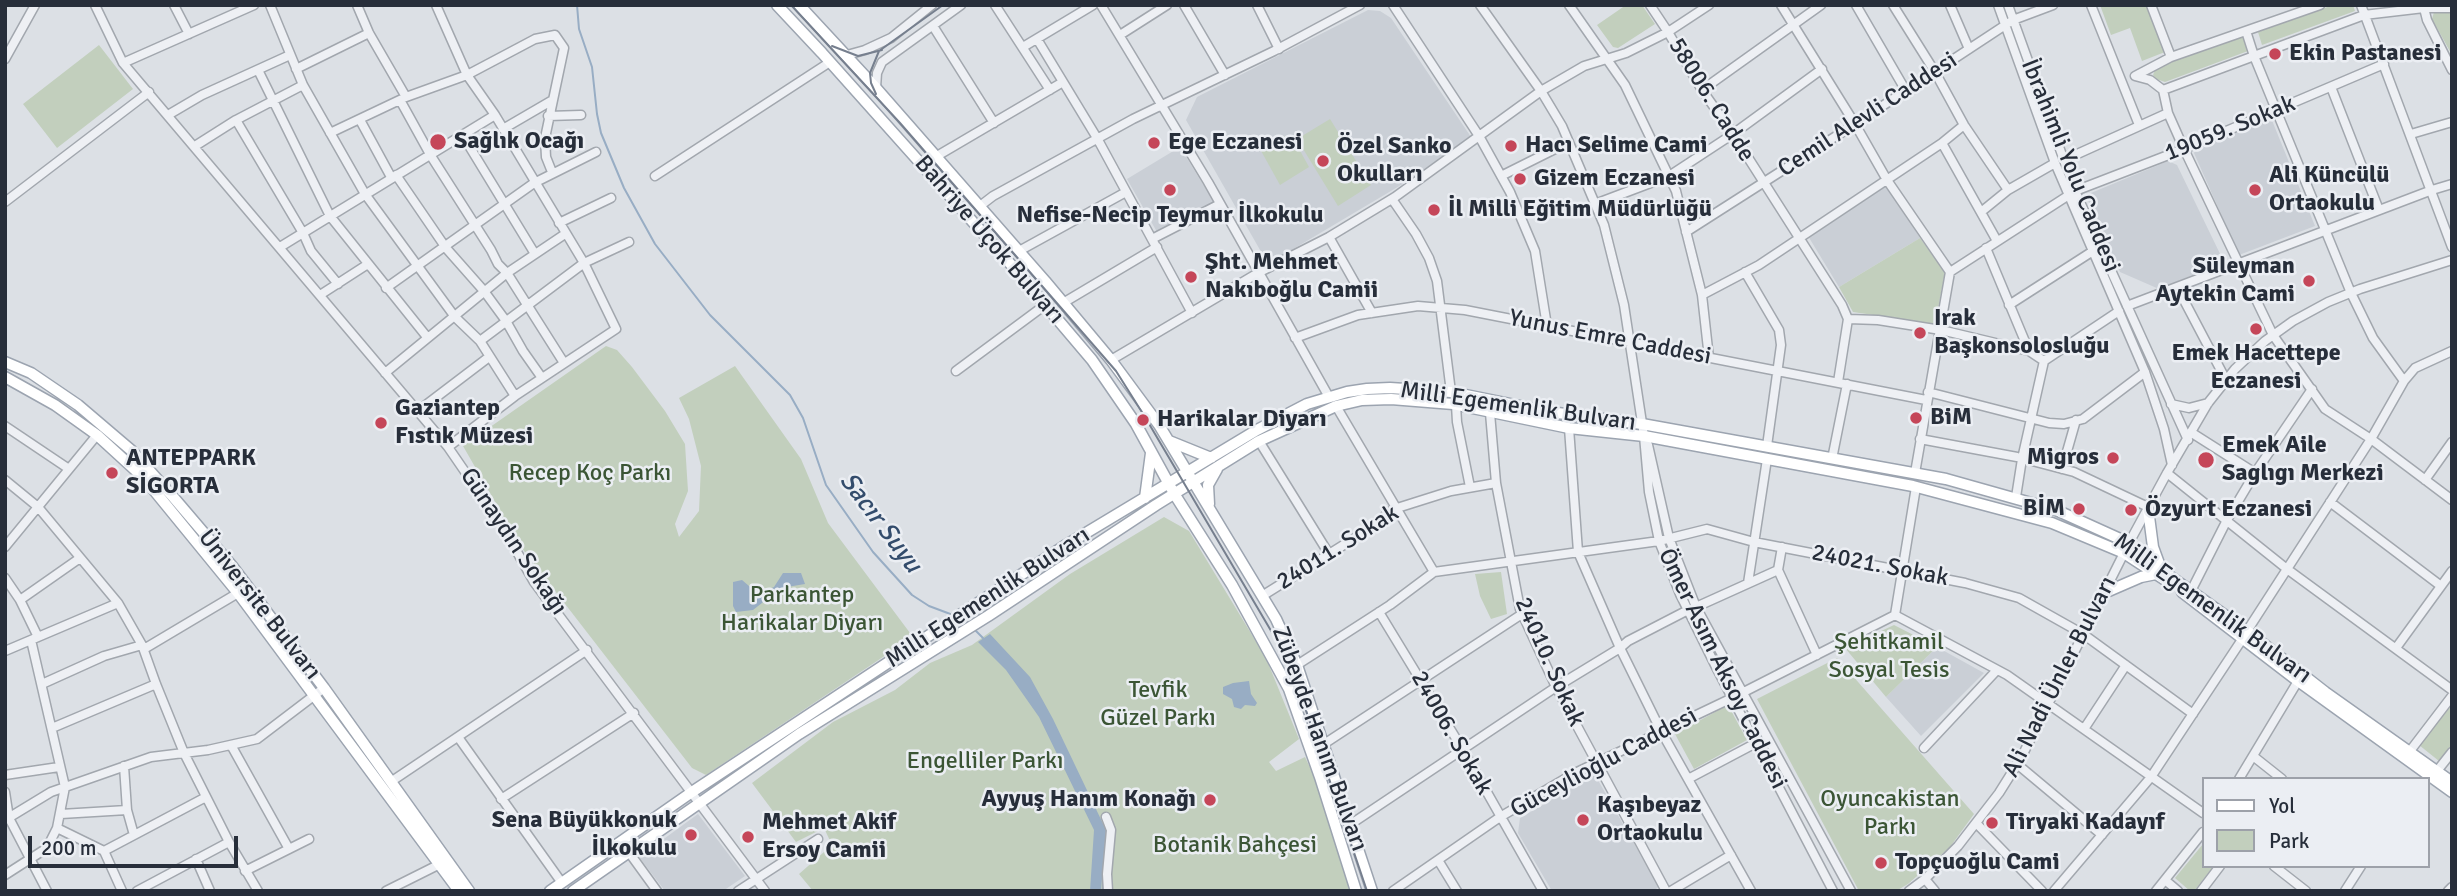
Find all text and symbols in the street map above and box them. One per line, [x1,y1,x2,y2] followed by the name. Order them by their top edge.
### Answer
[1662,33,1760,167] street label: 58006. Cadde
[2289,40,2442,68] place label: Ekin Pastanesi
[1773,46,1963,184] street label: Cemil Alevli Caddesi
[2267,46,2283,62] marker: Ekin Pastanesi
[2014,55,2126,277] street label: İbrahimli Yolu Caddesi
[2160,90,2300,168] street label: 19059. Sokak
[454,128,584,156] place label: Sağlık Ocağı
[1168,129,1303,157] place label: Ege Eczanesi
[428,132,448,152] marker: Sağlık Ocağı
[1525,132,1707,160] place label: Hacı Selime Cami
[1337,133,1451,189] place label: Özel Sanko Okulları
[1146,135,1162,151] marker: Ege Eczanesi
[1503,138,1519,154] marker: Hacı Selime Cami
[908,150,1070,330] street label: Bahriye Üçok Bulvarı
[1315,153,1331,169] marker: Özel Sanko Okulları
[2269,162,2389,218] place label: Ali Küncülü Ortaokulu
[1534,165,1695,193] place label: Gizem Eczanesi
[1512,171,1528,187] marker: Gizem Eczanesi
[1162,182,1178,198] marker: Nefise-Necip Teymur İlkokulu
[2247,182,2263,198] marker: Ali Küncülü Ortaokulu
[1448,196,1712,224] place label: İl Milli Eğitim Müdürlüğü
[1016,202,1324,230] place label: Nefise-Necip Teymur İlkokulu
[1426,202,1442,218] marker: İl Milli Eğitim Müdürlüğü
[1205,249,1378,305] place label: Şht. Mehmet Nakıboğlu Camii
[2155,253,2295,309] place label: Süleyman Aytekin Cami
[1183,269,1199,285] marker: Şht. Mehmet Nakıboğlu Camii
[2301,273,2317,289] marker: Süleyman Aytekin Cami
[1506,304,1714,372] street label: Yunus Emre Caddesi
[1934,305,2109,361] place label: Irak Başkonsolosluğu
[2248,321,2264,337] marker: Emek Hacettepe Eczanesi
[1912,325,1928,341] marker: Irak Başkonsolosluğu
[2171,340,2341,396] place label: Emek Hacettepe Eczanesi
[1398,376,1638,438] street label: Milli Egemenlik Bulvarı
[395,395,533,451] place label: Gaziantep Fıstık Müzesi
[1930,404,1972,432] place label: BiM
[1157,406,1327,434] place label: Harikalar Diyarı
[1908,410,1924,426] marker: BiM
[1135,412,1151,428] marker: Harikalar Diyarı
[373,415,389,431] marker: Gaziantep Fıstık Müzesi
[2222,432,2384,488] place label: Emek Aile Saglıgı Merkezi
[2027,444,2099,472] place label: Migros
[126,445,256,501] place label: ANTEPPARK SİGORTA
[2105,450,2121,466] marker: Migros
[2196,450,2216,470] marker: Emek Aile Saglıgı Merkezi
[509,460,671,488] park label: Recep Koç Parkı
[453,463,573,621] street label: Günaydın Sokağı
[104,465,120,481] marker: ANTEPPARK SİGORTA
[832,467,928,579] water label: Sacır Suyu
[2023,495,2065,523] place label: BİM
[2145,496,2312,524] place label: Özyurt Eczanesi
[1272,499,1404,597] street label: 24011. Sokak
[2071,501,2087,517] marker: BİM
[2123,502,2139,518] marker: Özyurt Eczanesi
[881,521,1095,675] street label: Milli Egemenlik Bulvarı
[191,524,327,686] street label: Üniversite Bulvarı
[2107,528,2317,690] street label: Milli Egemenlik Bulvarı
[1809,539,1951,593] street label: 24021. Sokak
[1651,544,1793,794] street label: Ömer Asım Aksoy Caddesi
[1997,572,2123,782] street label: Ali Nadi Ünler Bulvarı
[721,582,883,638] park label: Parkantep Harikalar Diyarı
[1508,593,1590,731] street label: 24010. Sokak
[1265,623,1373,855] street label: Zübeyde Hanım Bulvarı
[1828,629,1950,685] park label: Şehitkamil Sosyal Tesis
[1404,666,1498,800] street label: 24006. Sokak
[1100,677,1216,733] park label: Tevfik Güzel Parkı
[1506,702,1702,824] street label: Güceylioğlu Caddesi
[907,748,1063,776] park label: Engelliler Parkı
[2202,777,2429,868] legend
[982,786,1196,814] place label: Ayyuş Hanım Konağı
[1820,786,1960,842] park label: Oyuncakistan Parkı
[1202,792,1218,808] marker: Ayyuş Hanım Konağı
[1597,792,1703,848] place label: Kaşıbeyaz Ortaokulu
[2269,793,2295,819] text: Yol
[492,807,677,863] place label: Sena Büyükkonuk İlkokulu
[762,809,896,865] place label: Mehmet Akif Ersoy Camii
[2006,809,2164,837] place label: Tiryaki Kadayıf
[1575,812,1591,828] marker: Kaşıbeyaz Ortaokulu
[1984,815,2000,831] marker: Tiryaki Kadayıf
[32,822,242,866] scale bar
[683,827,699,843] marker: Sena Büyükkonuk İlkokulu
[2269,828,2309,854] text: Park
[740,829,756,845] marker: Mehmet Akif Ersoy Camii
[1153,832,1317,860] park label: Botanik Bahçesi
[41,835,96,861] text: 200 m
[1895,849,2060,877] place label: Topçuoğlu Cami
[1873,855,1889,871] marker: Topçuoğlu Cami

